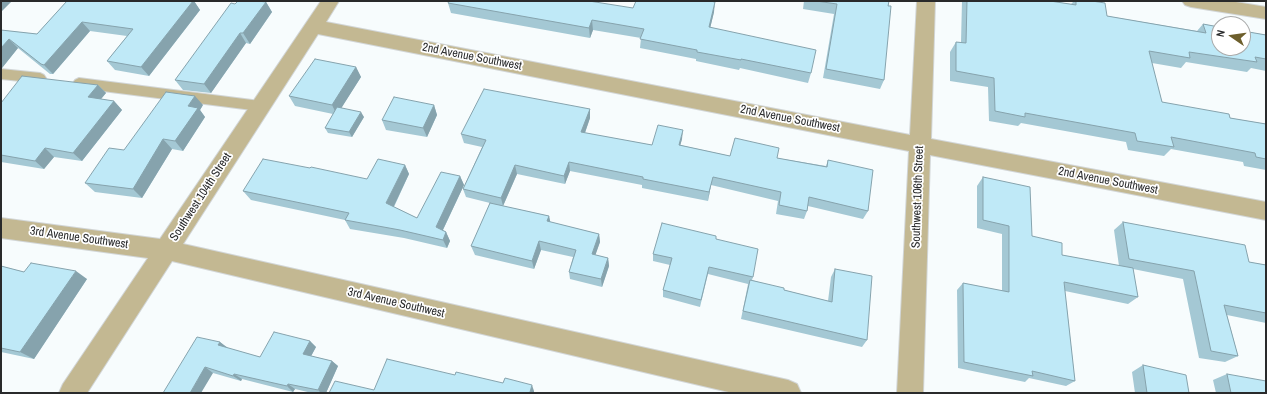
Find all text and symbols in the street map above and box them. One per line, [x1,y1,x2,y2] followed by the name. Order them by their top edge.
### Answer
[1211,16,1251,56] north arrow
[1213,29,1228,38] text: N
[421,40,523,74] street label: 2nd Avenue Southwest
[739,102,841,136] street label: 2nd Avenue Southwest
[909,146,927,248] street label: Southwest 106th Street
[167,150,235,244] street label: Southwest 104th Street
[1057,164,1159,198] street label: 2nd Avenue Southwest
[29,224,129,252] street label: 3rd Avenue Southwest
[346,285,446,321] street label: 3rd Avenue Southwest

